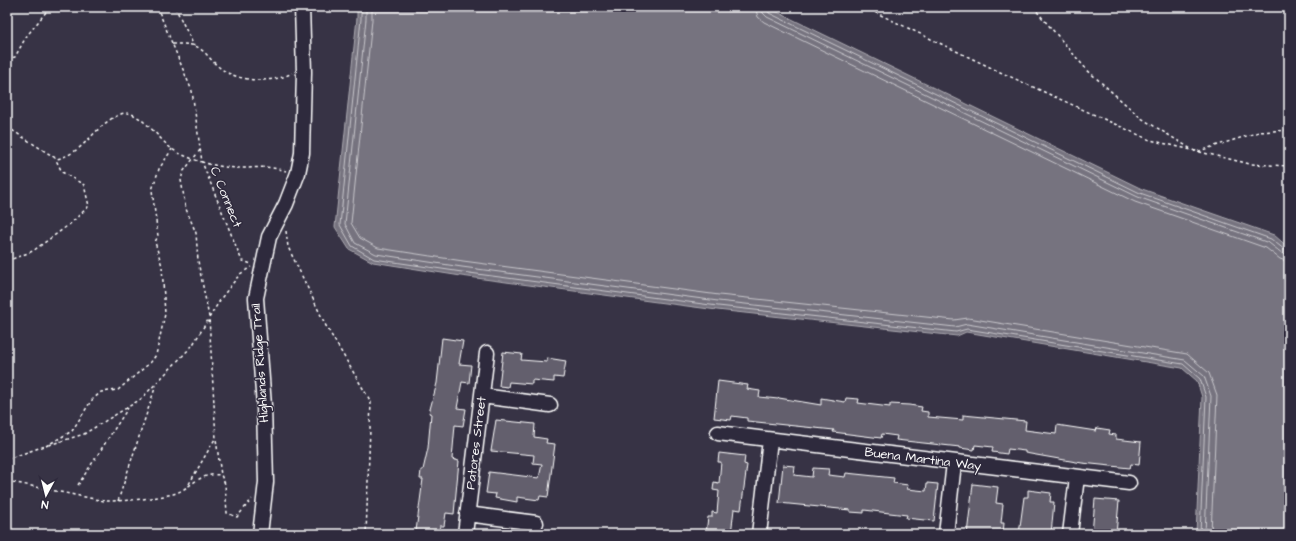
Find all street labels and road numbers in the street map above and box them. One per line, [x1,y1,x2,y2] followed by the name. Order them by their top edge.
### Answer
[206,164,247,231] street label: C Connect
[247,303,274,423] street label: Highlands Ridge Trail
[461,395,491,491] street label: Patores Street
[864,443,982,476] street label: Buena Martina Way

